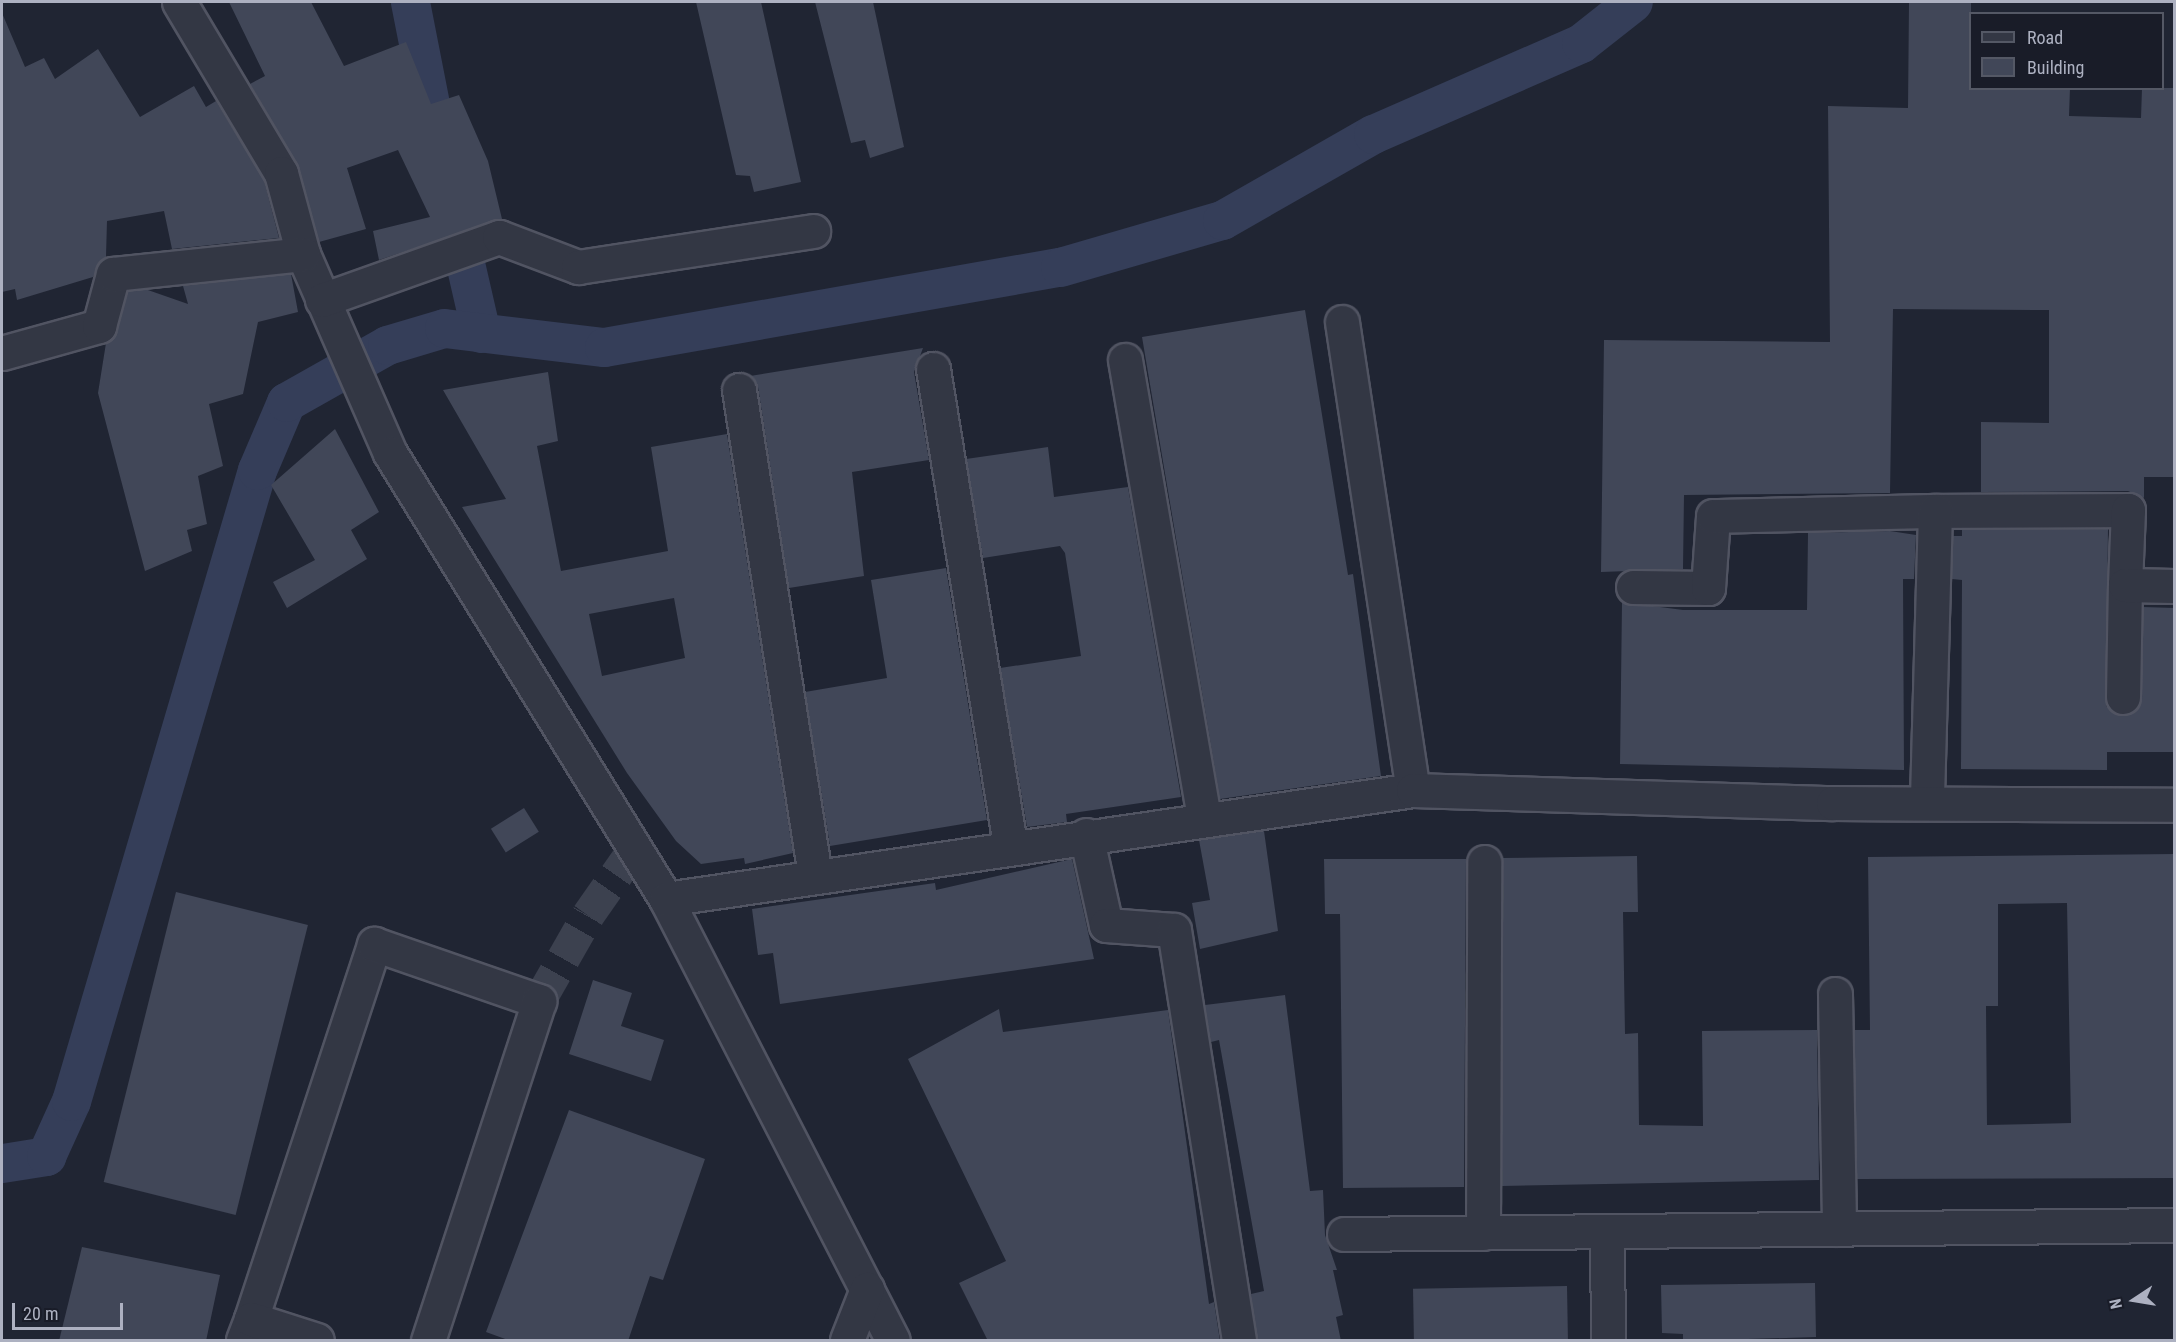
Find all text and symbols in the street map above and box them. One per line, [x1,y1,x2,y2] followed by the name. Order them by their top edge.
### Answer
[1969,12,2164,90] legend
[2027,27,2063,48] text: Road
[2027,57,2084,78] text: Building
[2104,1270,2164,1330] north arrow
[15,1291,126,1329] scale bar
[2106,1297,2126,1311] text: N
[23,1303,58,1324] text: 20 m

